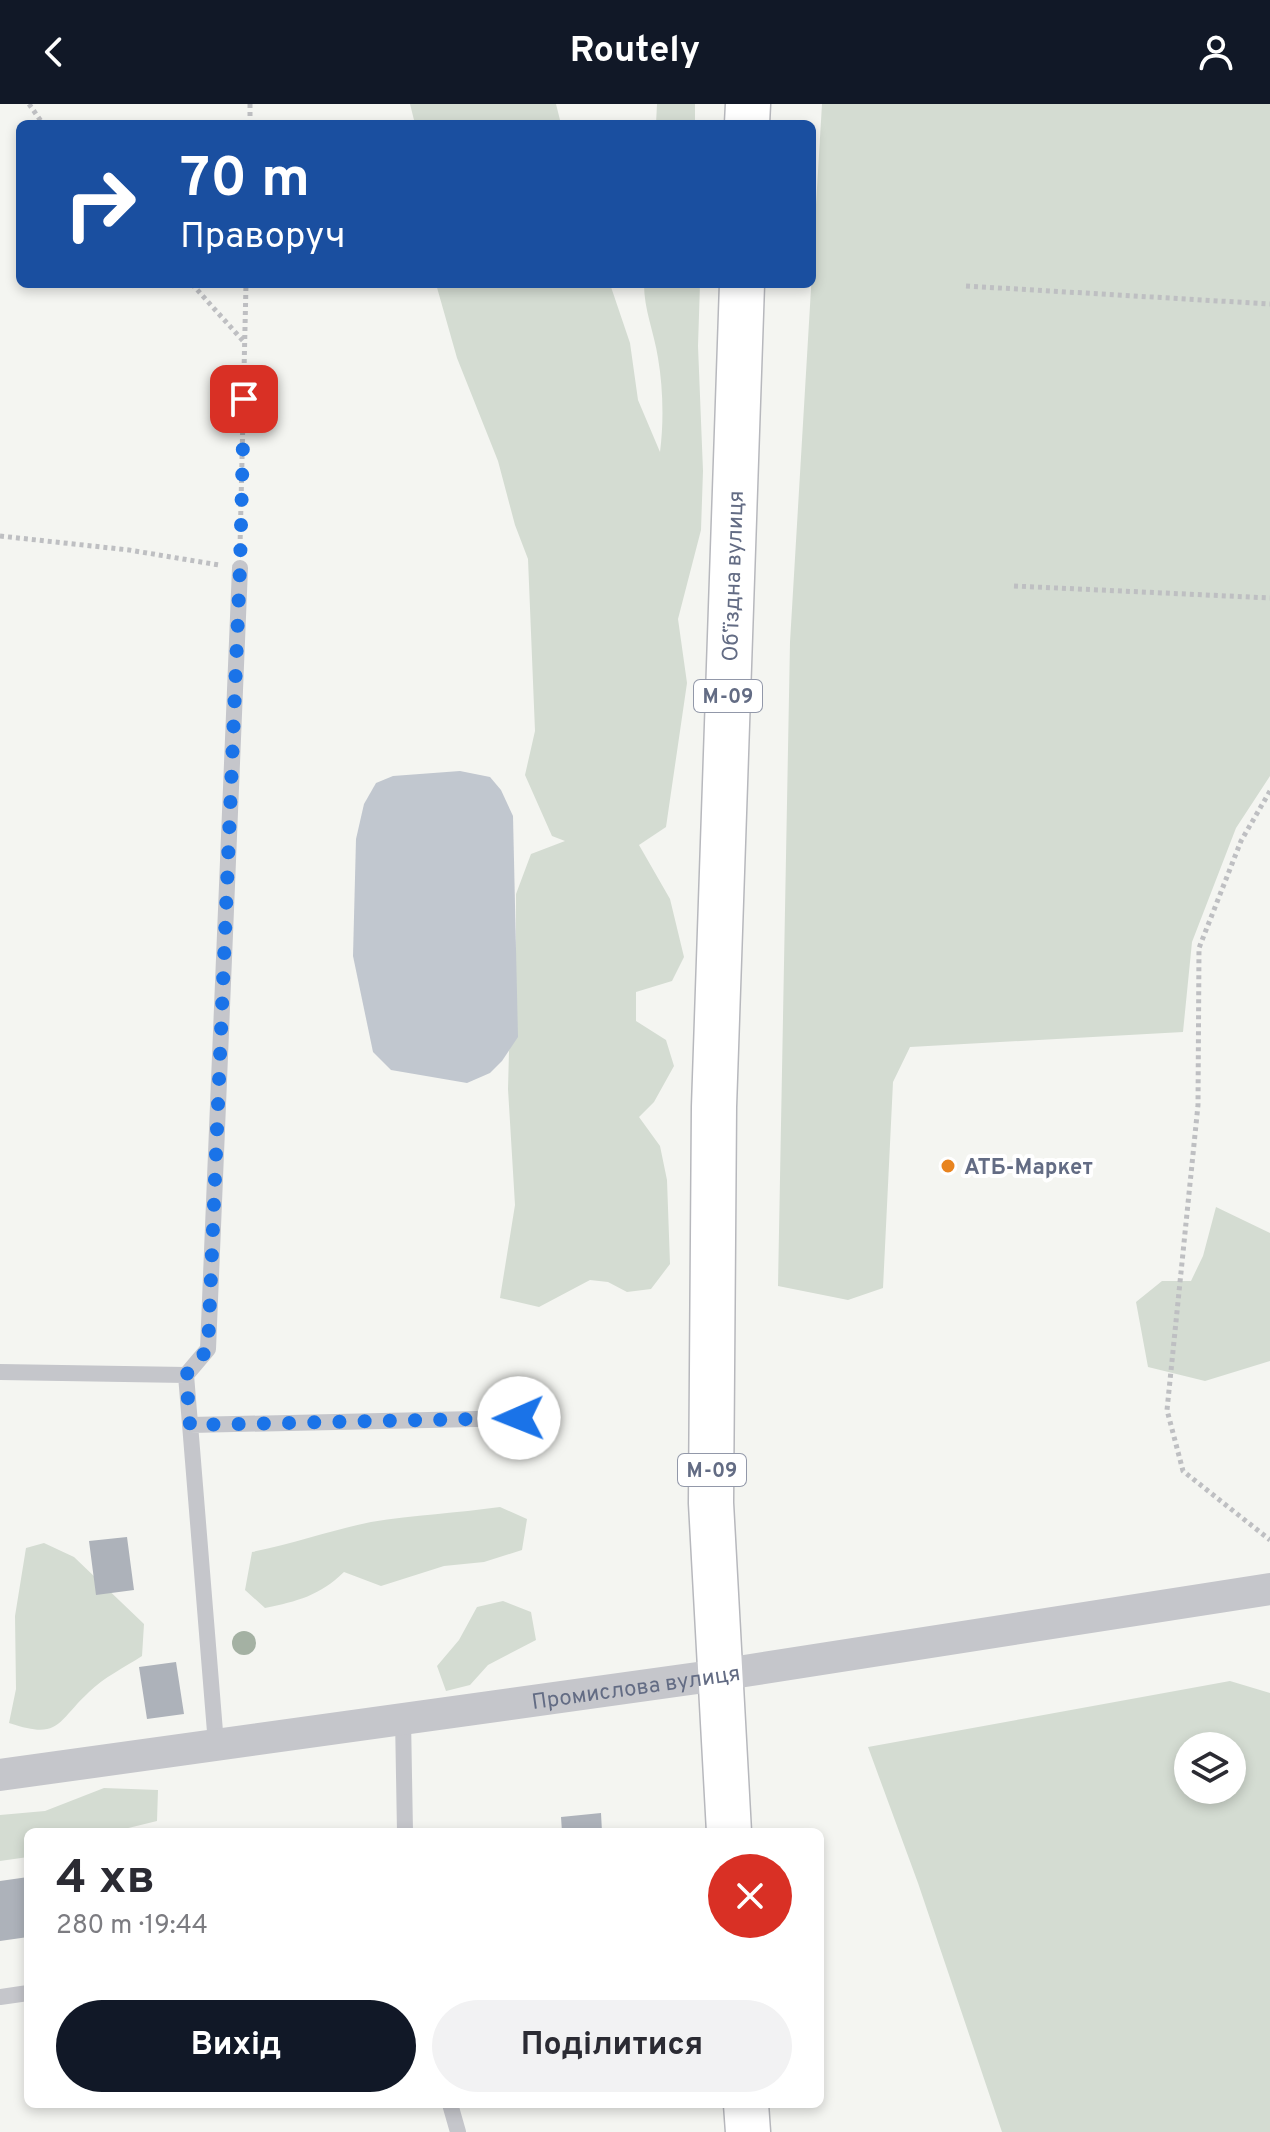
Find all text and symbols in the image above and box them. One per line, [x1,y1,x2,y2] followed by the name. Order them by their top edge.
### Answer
[570,29,700,75] text: Routely
[32,30,76,74] icon: back
[1194,30,1238,74] icon: person
[180,146,310,216] text: 70 m
[48,152,152,256] icon: right
[180,215,345,261] text: Праворуч
[210,365,278,433] pin
[222,377,266,421] icon: arrive
[718,490,751,662] street label: Обʼїздна вулиця
[694,680,762,712] road number: М-09
[964,1155,1093,1182] place label: АТБ-Маркет
[939,1157,957,1175] marker: АТБ-Маркет
[477,1376,561,1460] position arrow
[678,1454,746,1486] road number: М-09
[530,1661,742,1717] street label: Промислова вулиця
[1174,1732,1246,1804] map controls
[1174,1732,1246,1804] button: layers
[56,1850,155,1910] text: 4 хв
[708,1854,792,1938] button: close
[56,1910,208,1943] text: 280 m · 19:44
[56,2000,416,2092] button: Вихід
[432,2000,792,2092] button: Поділитися

